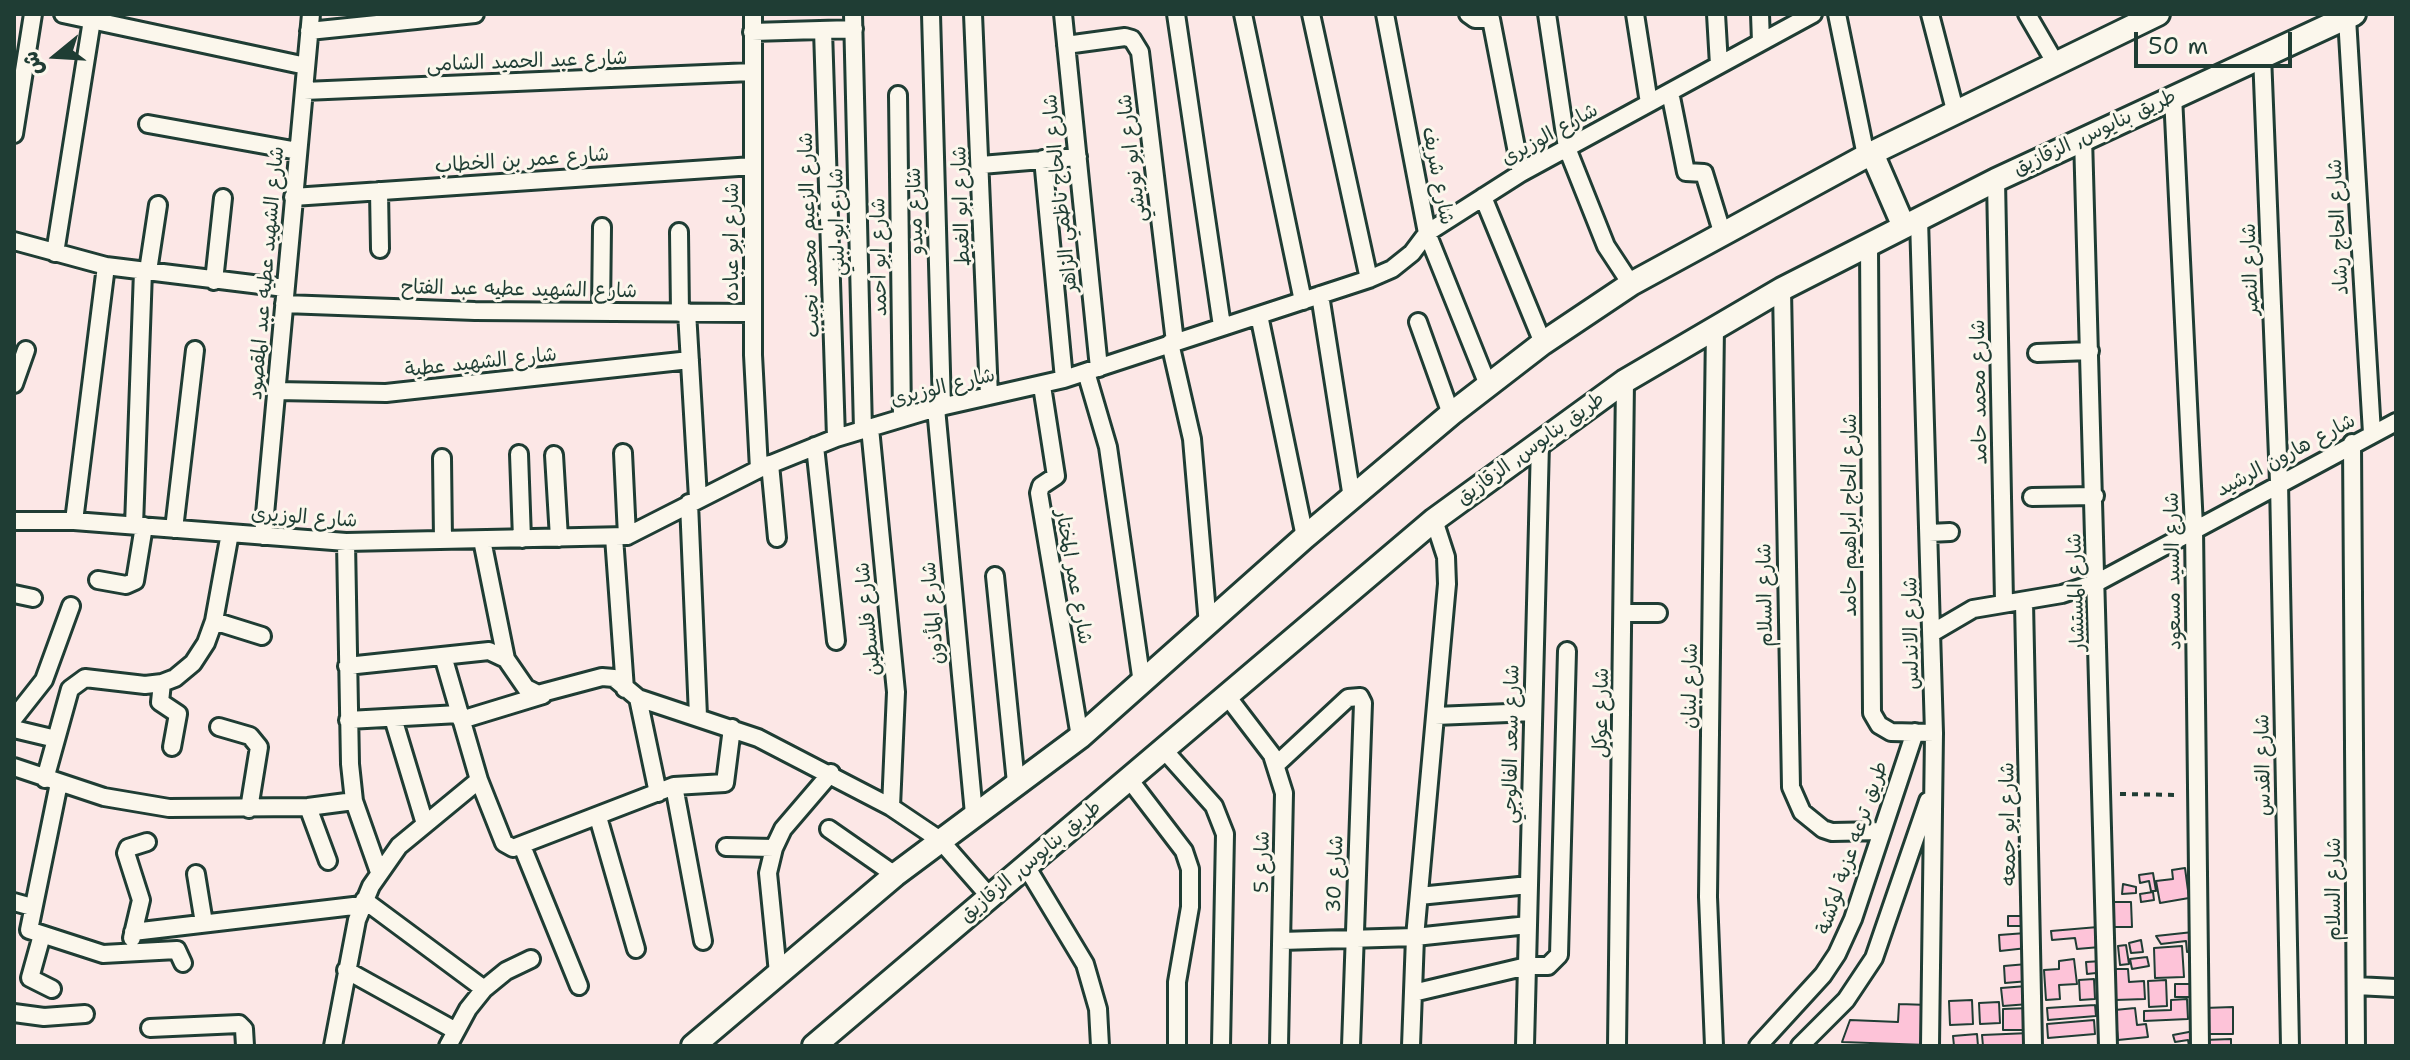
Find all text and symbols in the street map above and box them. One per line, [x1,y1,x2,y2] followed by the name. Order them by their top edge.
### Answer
[16,16,96,96] north arrow
[2138,16,2296,66] scale bar
[2148,30,2208,62] text: 50 m
[426,47,628,77] street label: شارع عبد الحميد الشامى
[15,48,50,80] text: ش
[2010,85,2180,181] street label: طريق بنايوس, الزقازيق
[1113,92,1153,224] street label: شارع ابو نويشي
[1039,93,1083,293] street label: شارع الحاج ناظمي الزاهر
[1498,99,1602,171] street label: شارع الوزيرى
[1416,125,1458,227] street label: شارع شريف
[794,132,826,338] street label: شارع الزعيم محمد نجيب
[434,143,610,179] street label: شارع عمر بن الخطاب
[244,145,290,401] street label: شارع الشهيد عطيه عبد المقصود
[948,145,976,267] street label: شارع ابو الغيط
[2323,158,2355,296] street label: شارع الحاج رشاد
[902,167,930,255] street label: شارع ميدو
[825,168,851,276] street label: شارع ابو لبني
[721,183,745,301] street label: شارع ابو عباده
[867,197,893,317] street label: شارع ابو احمد
[2237,223,2265,315] street label: شارع النصر
[401,276,637,304] street label: شارع الشهيد عطيه عبد الفتاح
[1967,319,1993,465] street label: شارع محمد حامد
[404,343,558,383] street label: شارع الشهيد عطية
[888,363,998,413] street label: شارع الوزيرى
[1452,387,1610,511] street label: طريق بنايوس, الزقازيق
[2212,409,2360,503] street label: شارع هارون الرشيد
[1839,413,1863,617] street label: شارع الحاج ابراهيم حامد
[2161,492,2187,650] street label: شارع السيد مسعود
[250,502,358,534] street label: شارع الوزيرى
[1049,508,1097,646] street label: شارع عمر المختار
[2063,533,2091,651] street label: شارع المستشار
[1753,543,1779,647] street label: شارع السلام
[851,561,887,677] street label: شارع فلسطين
[918,561,950,665] street label: شارع المأذون
[1899,576,1925,690] street label: شارع الاندلس
[1678,643,1704,729] street label: شارع لبنان
[1499,664,1525,824] street label: شارع سعد الفالوجي
[1589,668,1615,758] street label: شارع عوكل
[2251,714,2277,816] street label: شارع القدس
[1812,758,1894,938] street label: طريق ترعه عزبة لوكشة
[1996,762,2022,886] street label: شارع ابو جمعه
[955,796,1107,928] street label: طريق بنايوس, الزقازيق
[1250,831,1276,893] street label: شارع 5
[1323,835,1349,913] street label: شارع 30
[2323,837,2347,941] street label: شارع السلام

